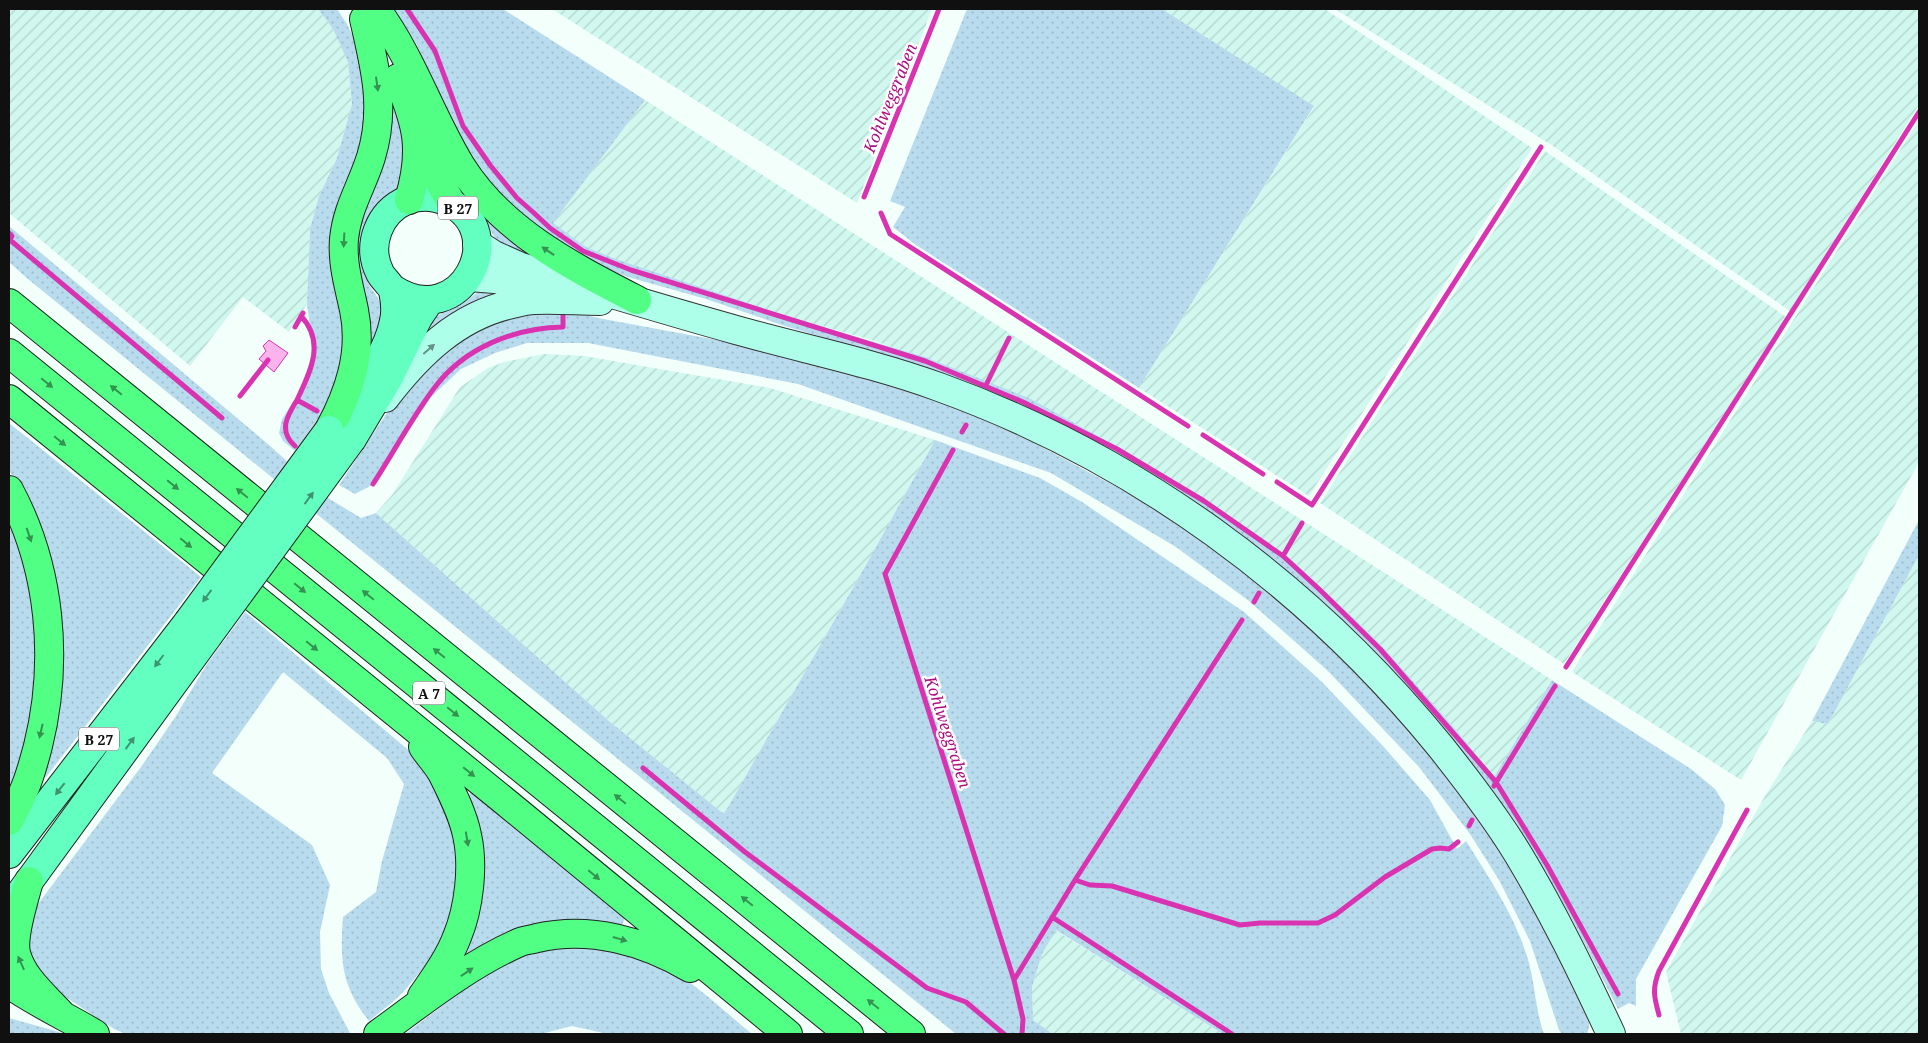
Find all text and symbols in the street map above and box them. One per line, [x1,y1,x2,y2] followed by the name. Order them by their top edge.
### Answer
[858,40,922,157] water label: Kohlweggraben
[374,76,382,92] one-way arrow
[438,197,478,220] road number: B 27
[340,233,348,249] one-way arrow
[541,246,555,256] one-way arrow
[422,343,434,355] one-way arrow
[40,378,53,389] one-way arrow
[110,385,123,396] one-way arrow
[53,435,66,446] one-way arrow
[166,480,179,491] one-way arrow
[236,487,249,498] one-way arrow
[304,491,314,505] one-way arrow
[25,527,33,542] one-way arrow
[179,538,192,549] one-way arrow
[293,582,306,593] one-way arrow
[202,589,212,603] one-way arrow
[362,590,375,601] one-way arrow
[305,641,318,652] one-way arrow
[433,648,446,659] one-way arrow
[153,654,164,667] one-way arrow
[919,672,977,791] water label: Kohlweggraben
[413,681,445,704] road number: A 7
[446,707,459,718] one-way arrow
[37,724,45,739] one-way arrow
[79,728,119,751] road number: B 27
[124,737,135,750] one-way arrow
[462,767,475,778] one-way arrow
[54,783,65,796] one-way arrow
[614,794,627,805] one-way arrow
[463,831,471,847] one-way arrow
[588,870,601,881] one-way arrow
[740,896,753,907] one-way arrow
[612,936,627,944] one-way arrow
[16,956,25,971] one-way arrow
[460,967,474,977] one-way arrow
[867,998,880,1009] one-way arrow

